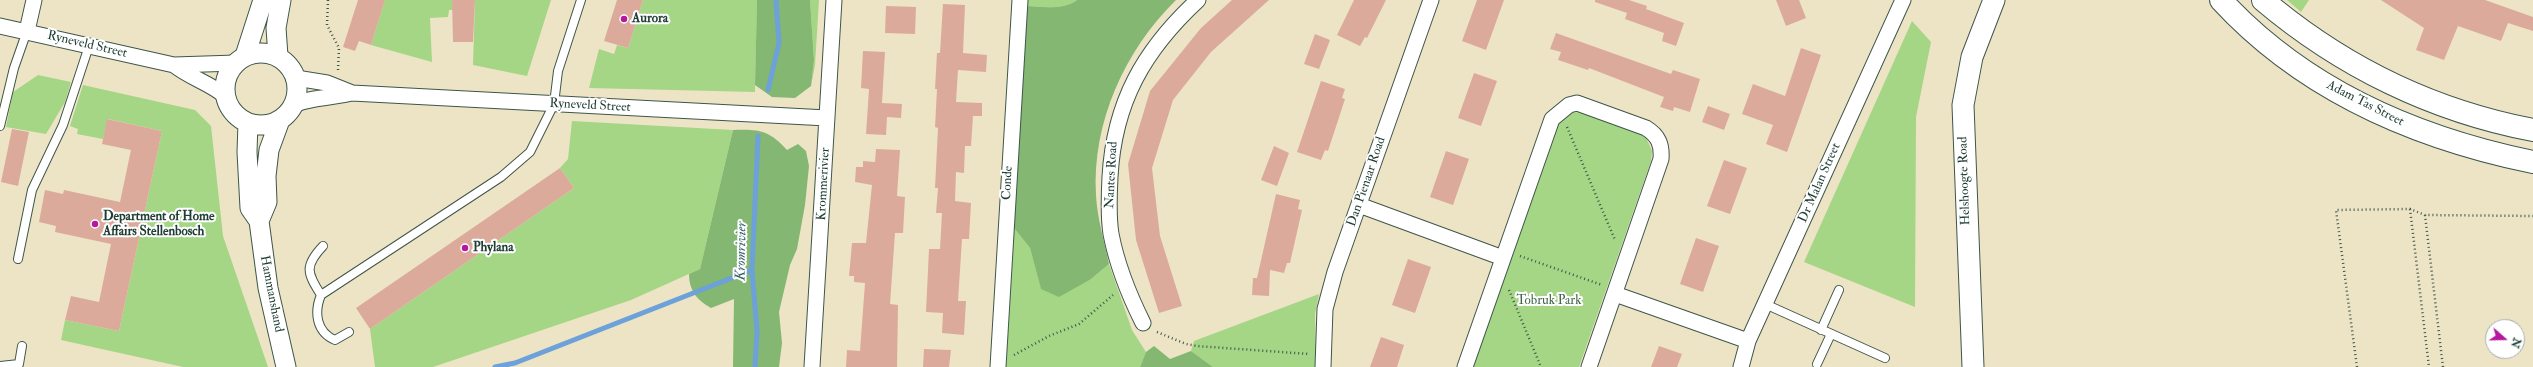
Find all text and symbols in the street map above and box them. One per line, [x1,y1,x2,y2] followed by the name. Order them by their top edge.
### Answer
[632,11,668,27] place label: Aurora
[619,14,629,24] marker: Aurora
[46,28,128,62] street label: Ryneveld Street
[2324,78,2406,130] street label: Adam Tas Street
[549,96,631,116] street label: Ryneveld Street
[1344,135,1390,229] street label: Dan Pienaar Road
[1956,136,1974,226] street label: Helshoogte Road
[1102,141,1122,209] street label: Nantes Road
[1795,141,1845,225] street label: Dr Malan Street
[814,147,834,221] street label: Krommerivier
[999,165,1017,201] street label: Conde
[103,209,214,240] place label: Department of Home Affairs Stellenbosch
[90,219,100,229] marker: Department of Home Affairs Stellenbosch
[733,221,751,281] water label: Kromrivier
[473,240,514,256] place label: Phylana
[460,243,470,253] marker: Phylana
[256,254,286,334] street label: Hammanshand
[1517,293,1581,309] park label: Tobruk Park
[2485,319,2525,359] north arrow
[2508,336,2524,350] text: N

